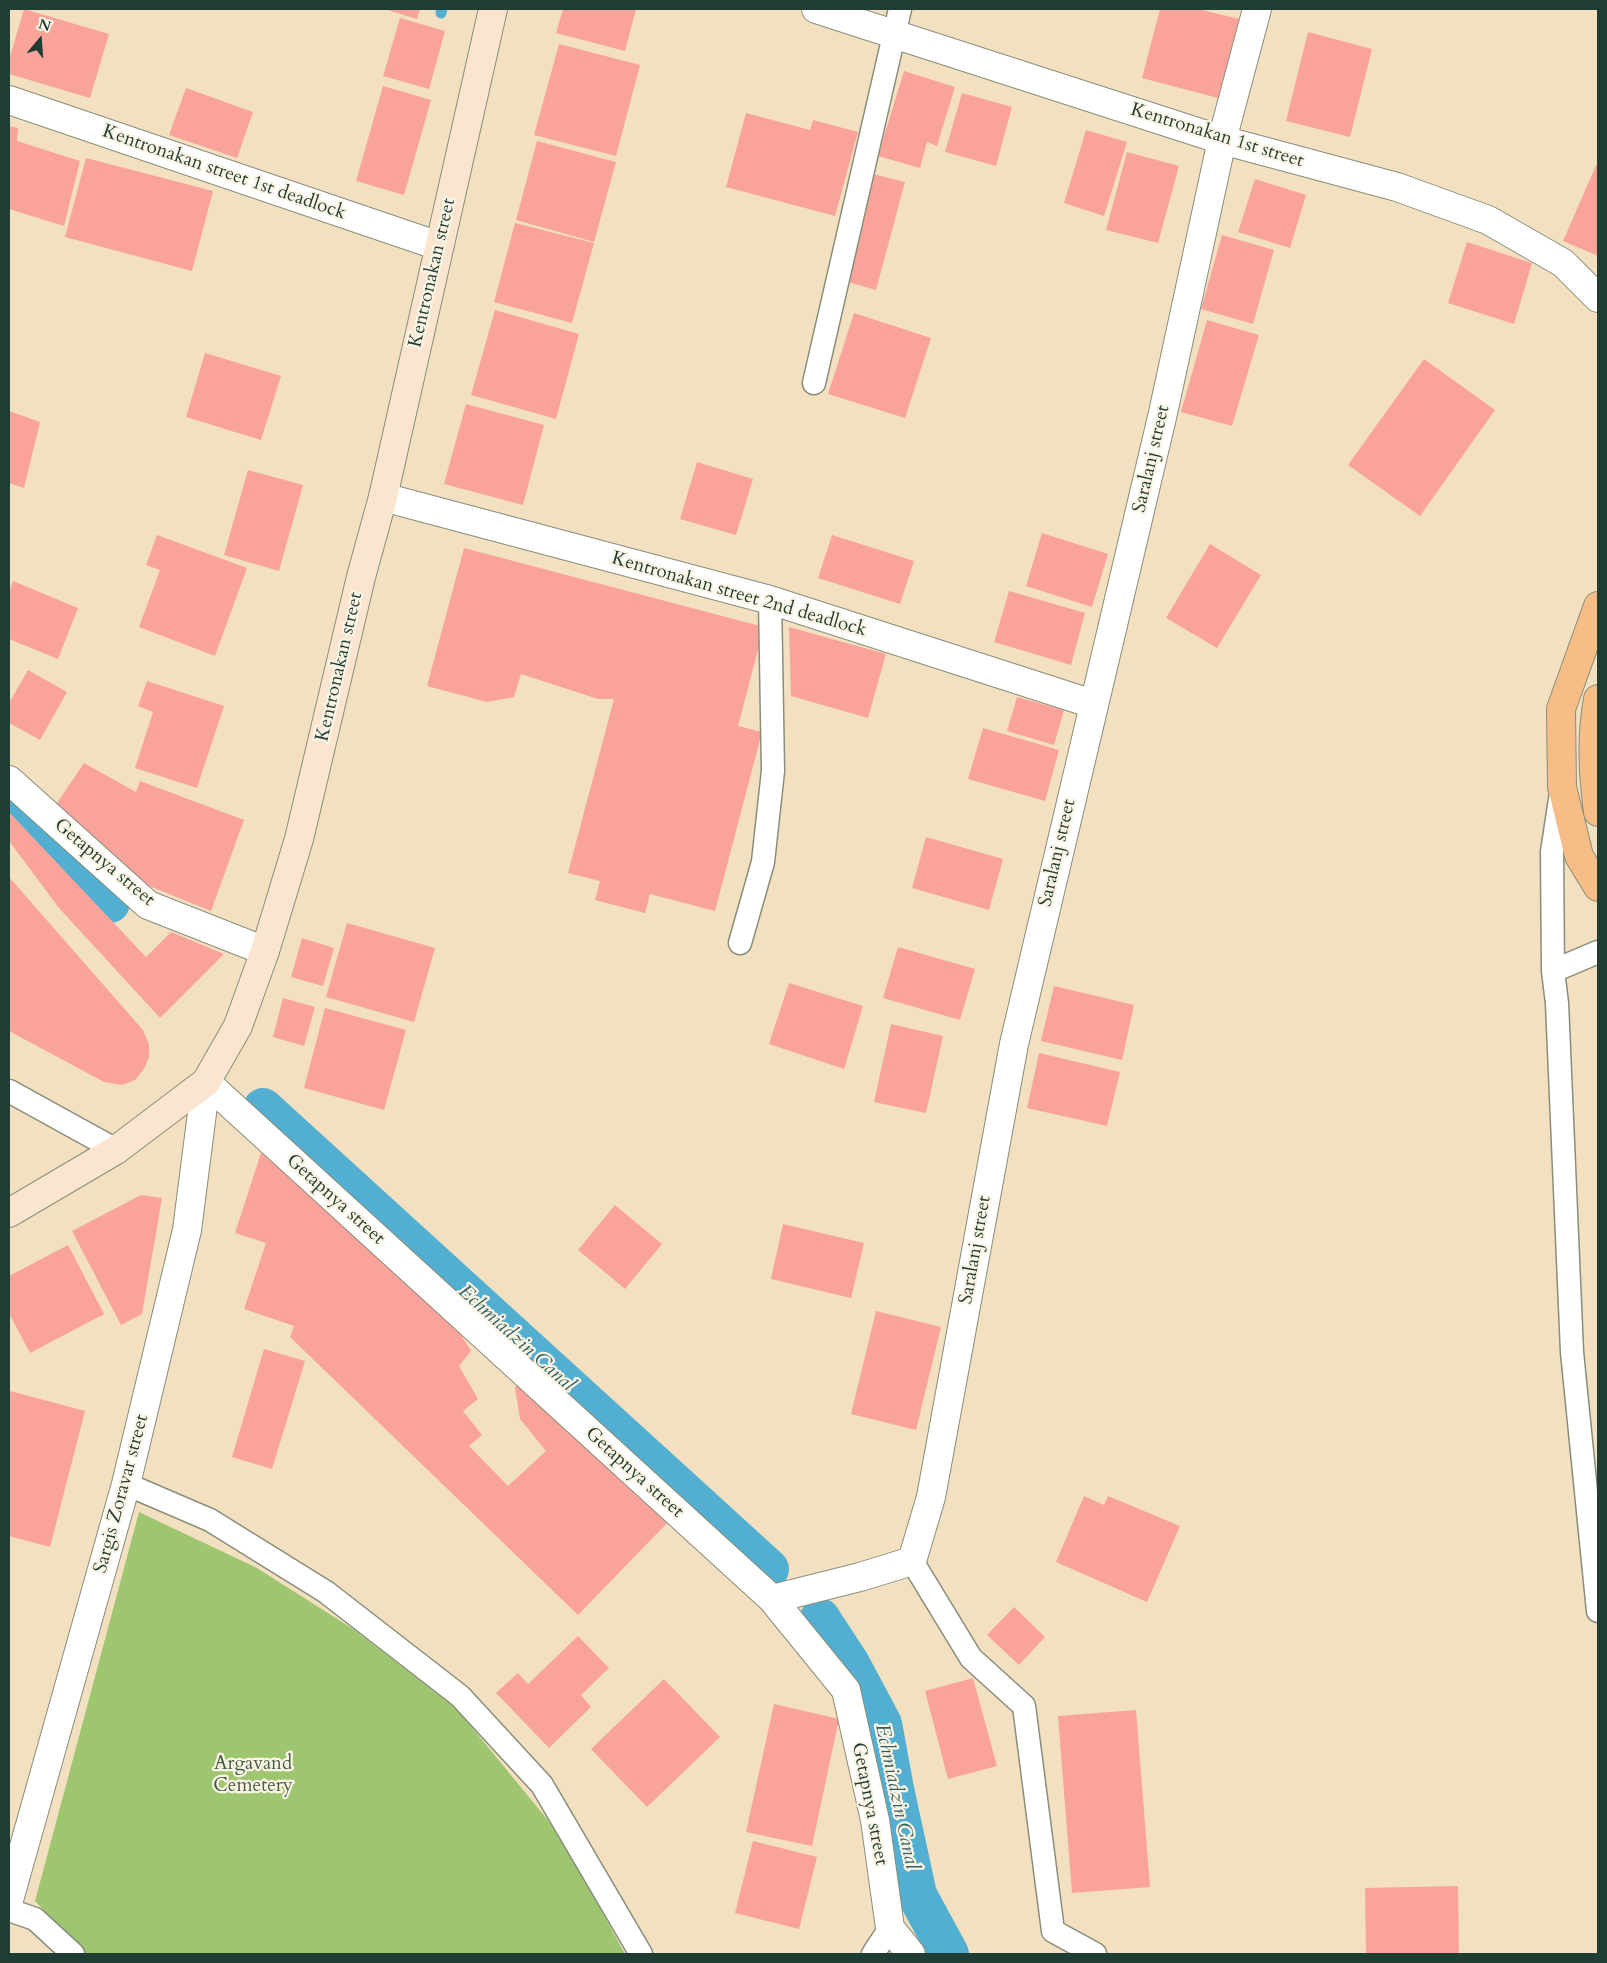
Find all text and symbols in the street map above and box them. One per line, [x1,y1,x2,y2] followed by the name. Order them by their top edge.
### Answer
[36,14,54,36] text: N
[15,15,65,65] north arrow
[1128,99,1306,173] street label: Kentronakan 1st street
[99,121,349,225] street label: Kentronakan street 1st deadlock
[405,196,461,350] street label: Kentronakan street
[1129,403,1175,515] street label: Saralanj street
[609,548,869,642] street label: Kentronakan street 2nd deadlock
[312,590,368,744] street label: Kentronakan street
[1035,797,1081,909] street label: Saralanj street
[49,814,159,912] street label: Getapnya street
[281,1150,389,1250] street label: Getapnya street
[955,1194,997,1306] street label: Saralanj street
[453,1281,579,1397] water label: Echmiadzin Canal
[90,1412,154,1576] street label: Sargis Zoravar street
[580,1423,688,1523] street label: Getapnya street
[869,1722,923,1872] water label: Echmiadzin Canal
[846,1741,892,1867] street label: Getapnya street
[213,1754,293,1798] park label: Argavand Cemetery

